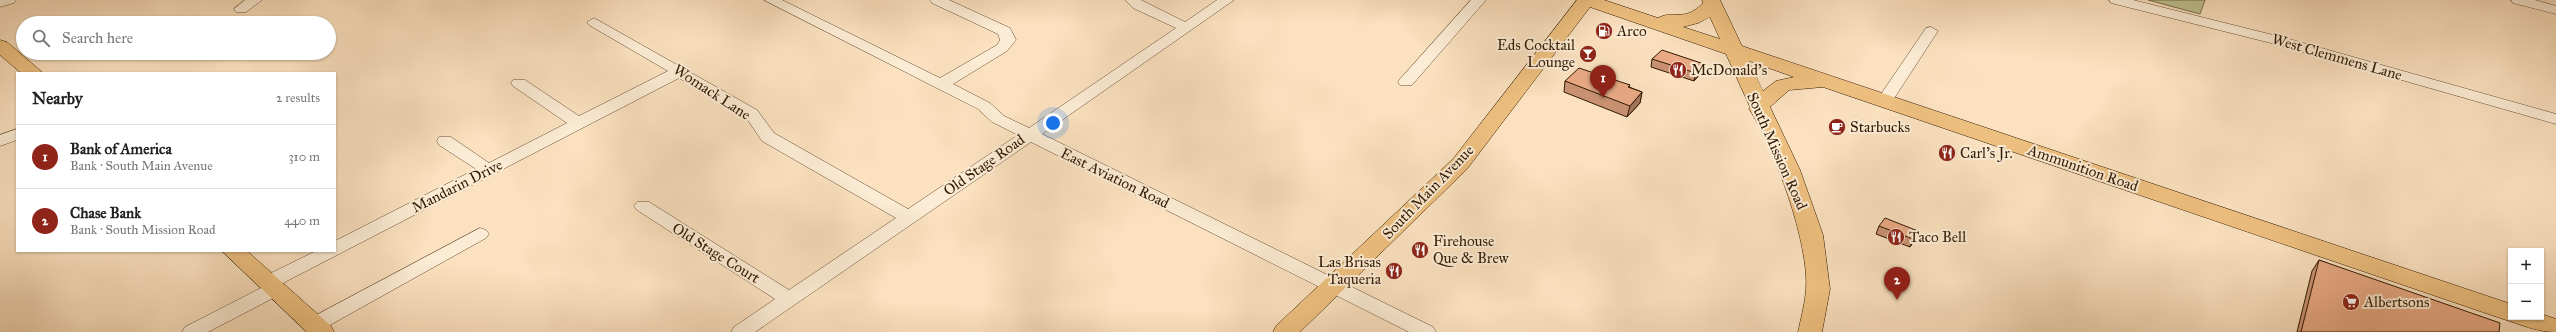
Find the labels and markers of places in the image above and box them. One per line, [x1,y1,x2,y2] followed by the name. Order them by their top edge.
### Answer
[1594,21,1614,41] fuel station icon: Arco
[1616,22,1647,40] place label: Arco
[1497,36,1576,71] place label: Eds Cocktail Lounge
[1578,44,1598,64] bar icon: Eds Cocktail Lounge
[1668,60,1688,80] restaurant icon: McDonald's
[1691,61,1767,79] place label: McDonald's
[1590,65,1616,98] pin: 1
[1827,117,1847,137] cafe icon: Starbucks
[1850,118,1910,136] place label: Starbucks
[1937,143,1957,163] restaurant icon: Carl's Jr.
[1960,144,2013,163] place label: Carl's Jr.
[1886,227,1906,247] restaurant icon: Taco Bell
[1909,228,1967,246] place label: Taco Bell
[1433,232,1509,267] place label: Firehouse Que & Brew
[1410,240,1430,260] restaurant icon: Firehouse Que & Brew
[1318,253,1382,289] place label: Las Brisas Taqueria
[1384,261,1404,281] restaurant icon: Las Brisas Taqueria
[1884,267,1910,300] pin: 2
[2341,292,2361,312] supermarket icon: Albertsons
[2363,293,2429,311] place label: Albertsons

